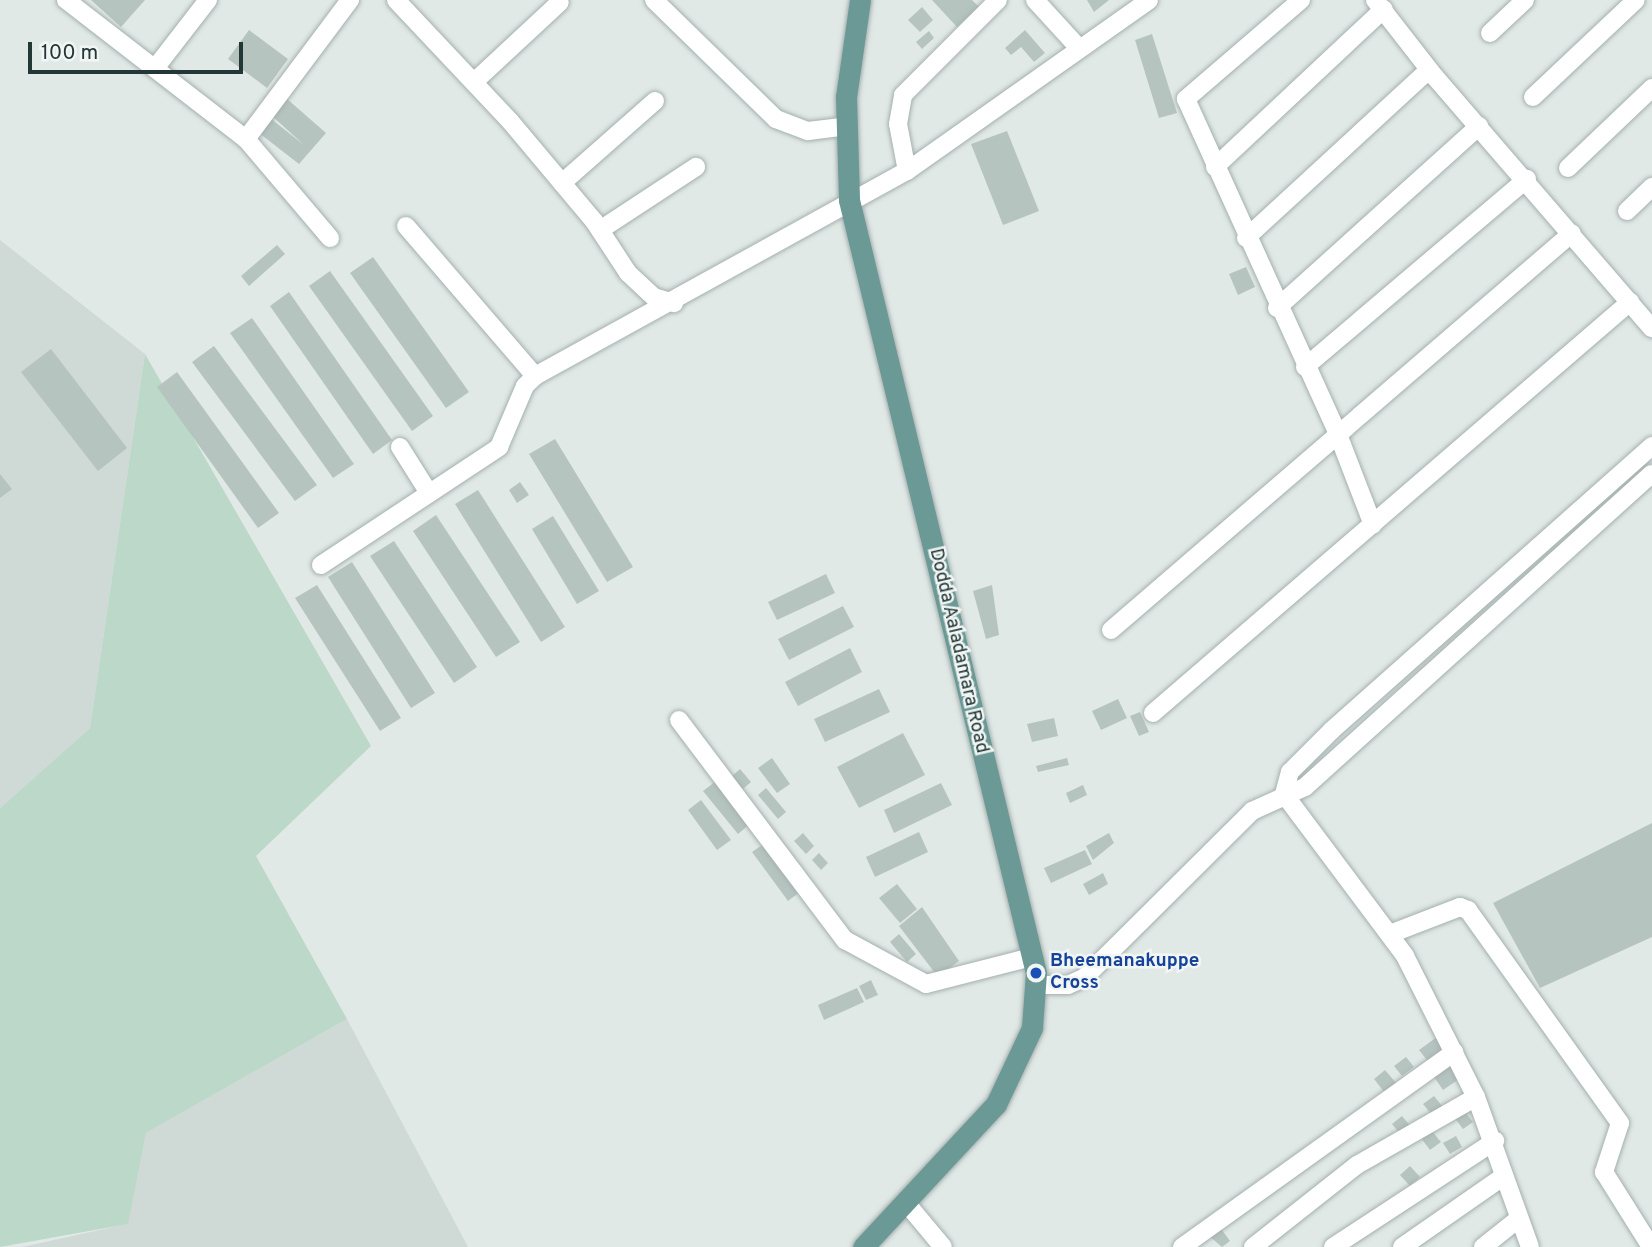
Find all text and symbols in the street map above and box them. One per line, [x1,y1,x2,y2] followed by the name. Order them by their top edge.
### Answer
[32,28,247,72] scale bar
[41,40,98,67] text: 100 m
[923,546,993,756] street label: Dodda Aaladamara Road
[1050,951,1199,995] place label: Bheemanakuppe Cross
[1028,965,1044,981] marker: Bheemanakuppe Cross

